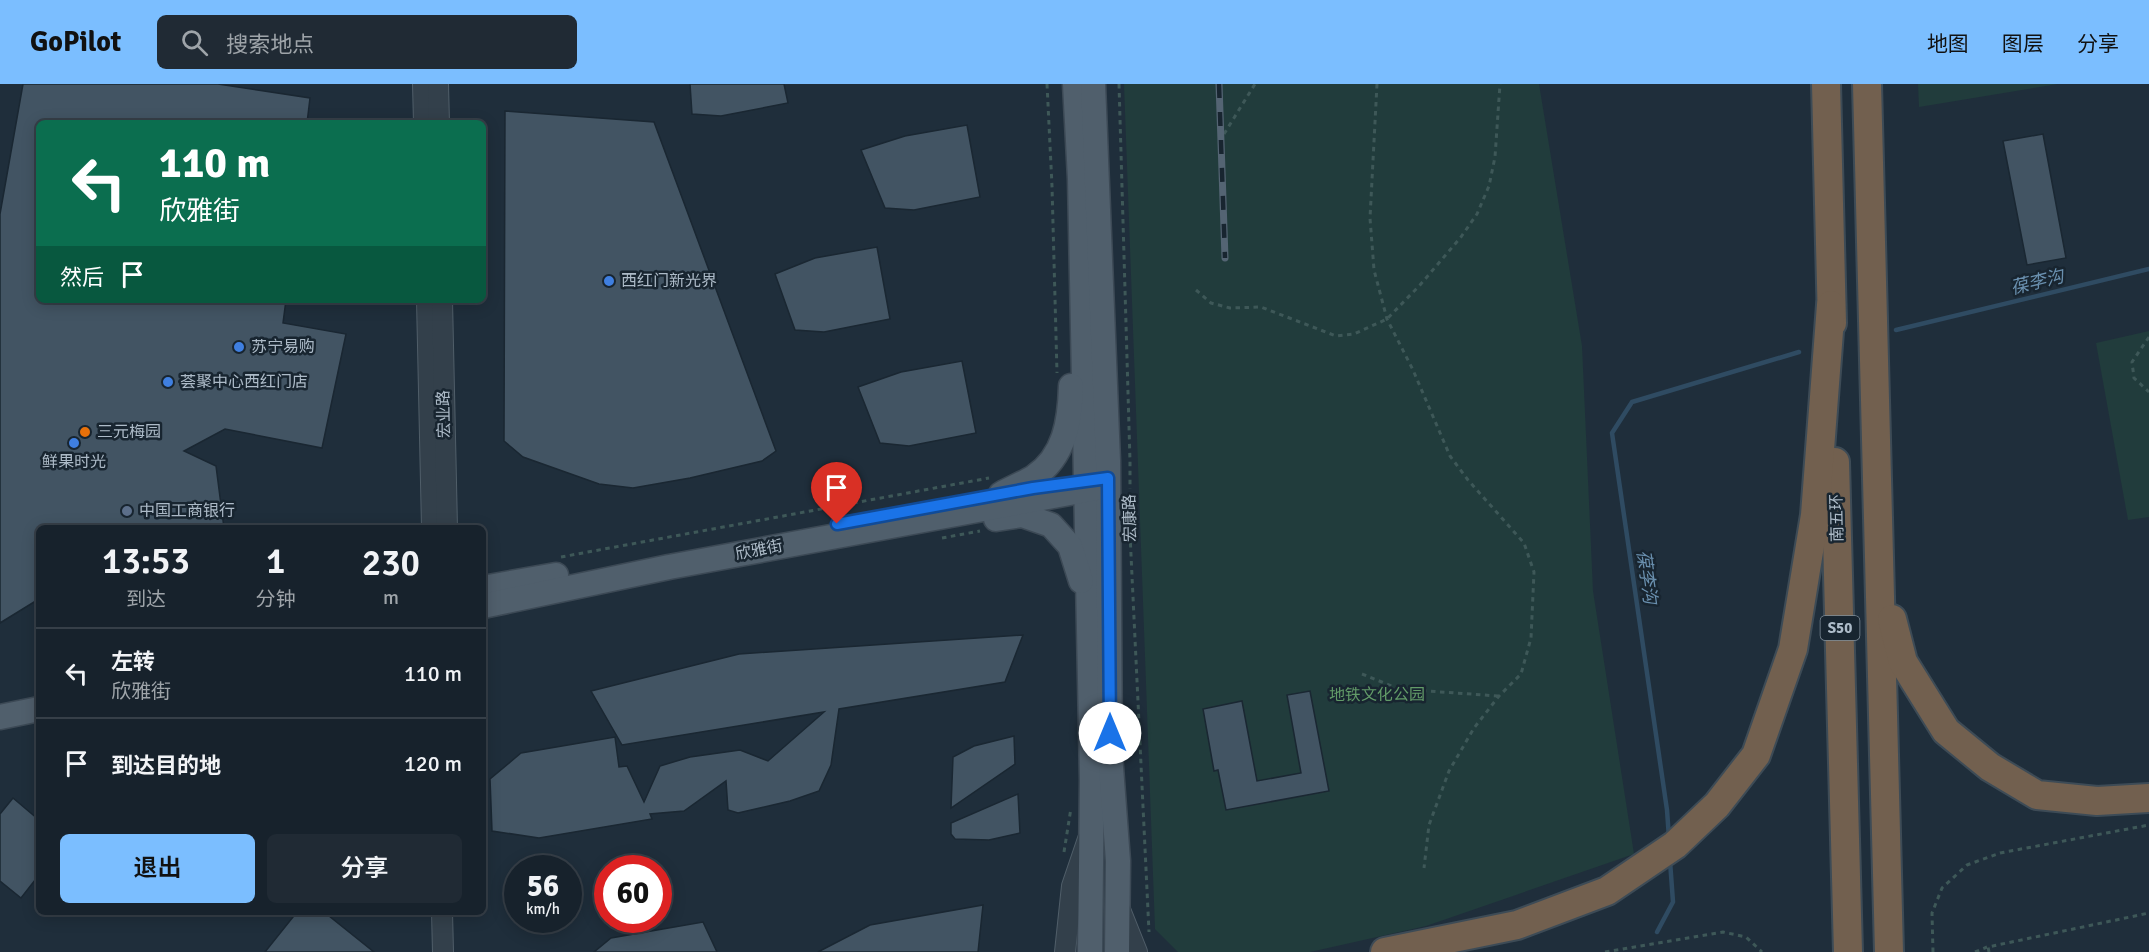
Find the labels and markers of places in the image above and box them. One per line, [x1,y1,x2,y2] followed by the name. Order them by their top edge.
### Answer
[621,271,717,291] place label: 西红门新光界
[602,274,616,288] marker: 西红门新光界
[251,337,315,357] place label: 苏宁易购
[232,340,246,354] marker: 苏宁易购
[180,372,308,392] place label: 荟聚中心西红门店
[161,375,175,389] marker: 荟聚中心西红门店
[97,422,161,442] place label: 三元梅园
[78,425,92,439] marker: 三元梅园
[67,436,81,450] marker: 鲜果时光
[42,452,106,472] place label: 鲜果时光
[811,462,862,524] pin
[139,501,235,521] place label: 中国工商银行
[120,504,134,518] marker: 中国工商银行

